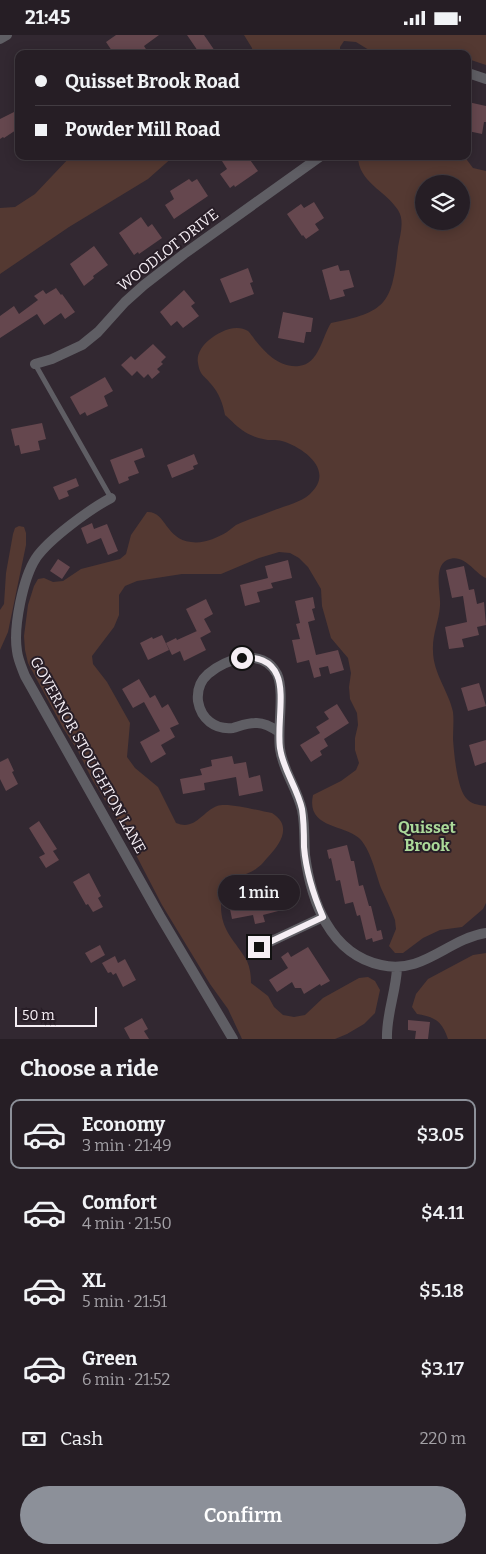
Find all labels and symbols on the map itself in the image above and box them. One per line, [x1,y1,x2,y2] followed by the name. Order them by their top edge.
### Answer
[114,205,222,295] street label: WOODLOT DRIVE
[231,647,253,669] route start
[26,653,150,857] street label: GOVERNOR STOUGHTON LANE
[398,818,457,855] district label: Quisset Brook
[218,875,300,909] callout: 1 min
[248,936,270,958] route end
[15,1004,98,1027] scale bar

